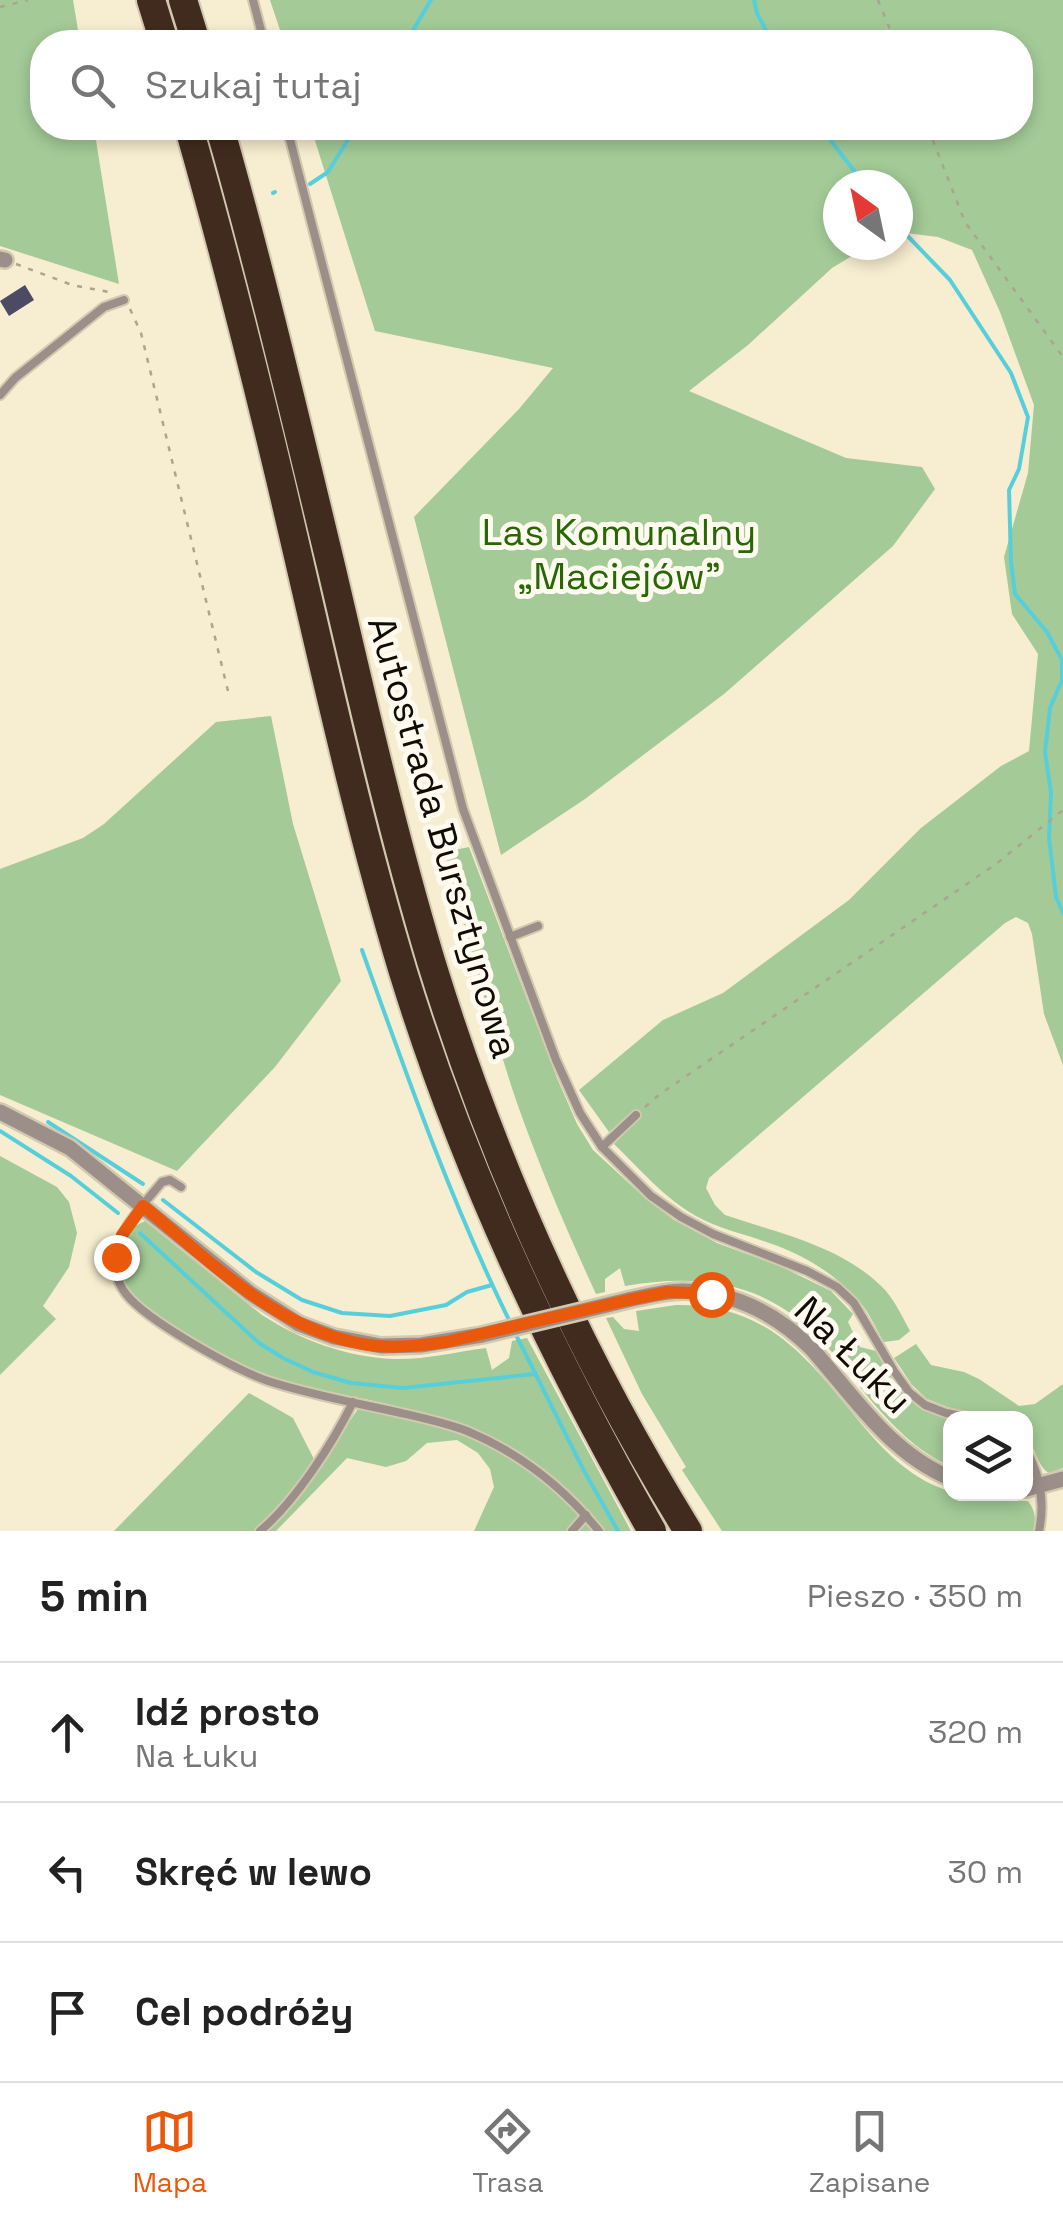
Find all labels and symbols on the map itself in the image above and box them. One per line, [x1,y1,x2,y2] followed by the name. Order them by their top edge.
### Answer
[823,170,913,260] north arrow
[482,508,756,600] park label: Las Komunalny „Maciejów”
[357,611,529,1063] street label: Autostrada Bursztynowa
[94,1235,140,1281] route end
[689,1272,735,1318] route start
[784,1286,922,1424] street label: Na Łuku

